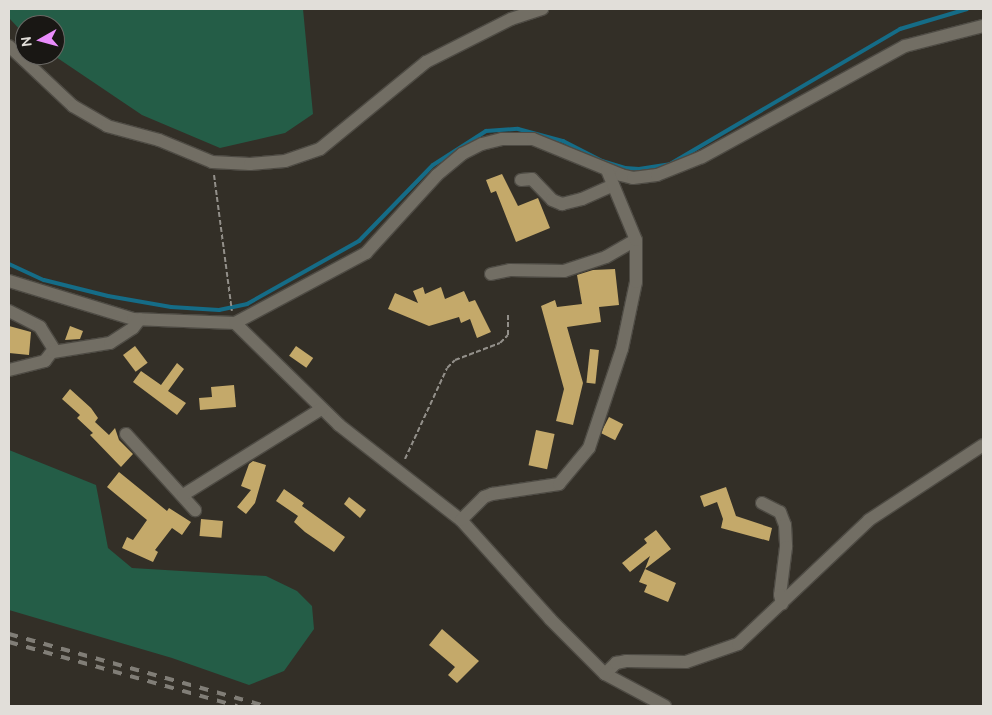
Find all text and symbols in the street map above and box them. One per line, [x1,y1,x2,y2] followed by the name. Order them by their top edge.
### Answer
[15,15,65,65] north arrow
[18,36,35,48] text: N

